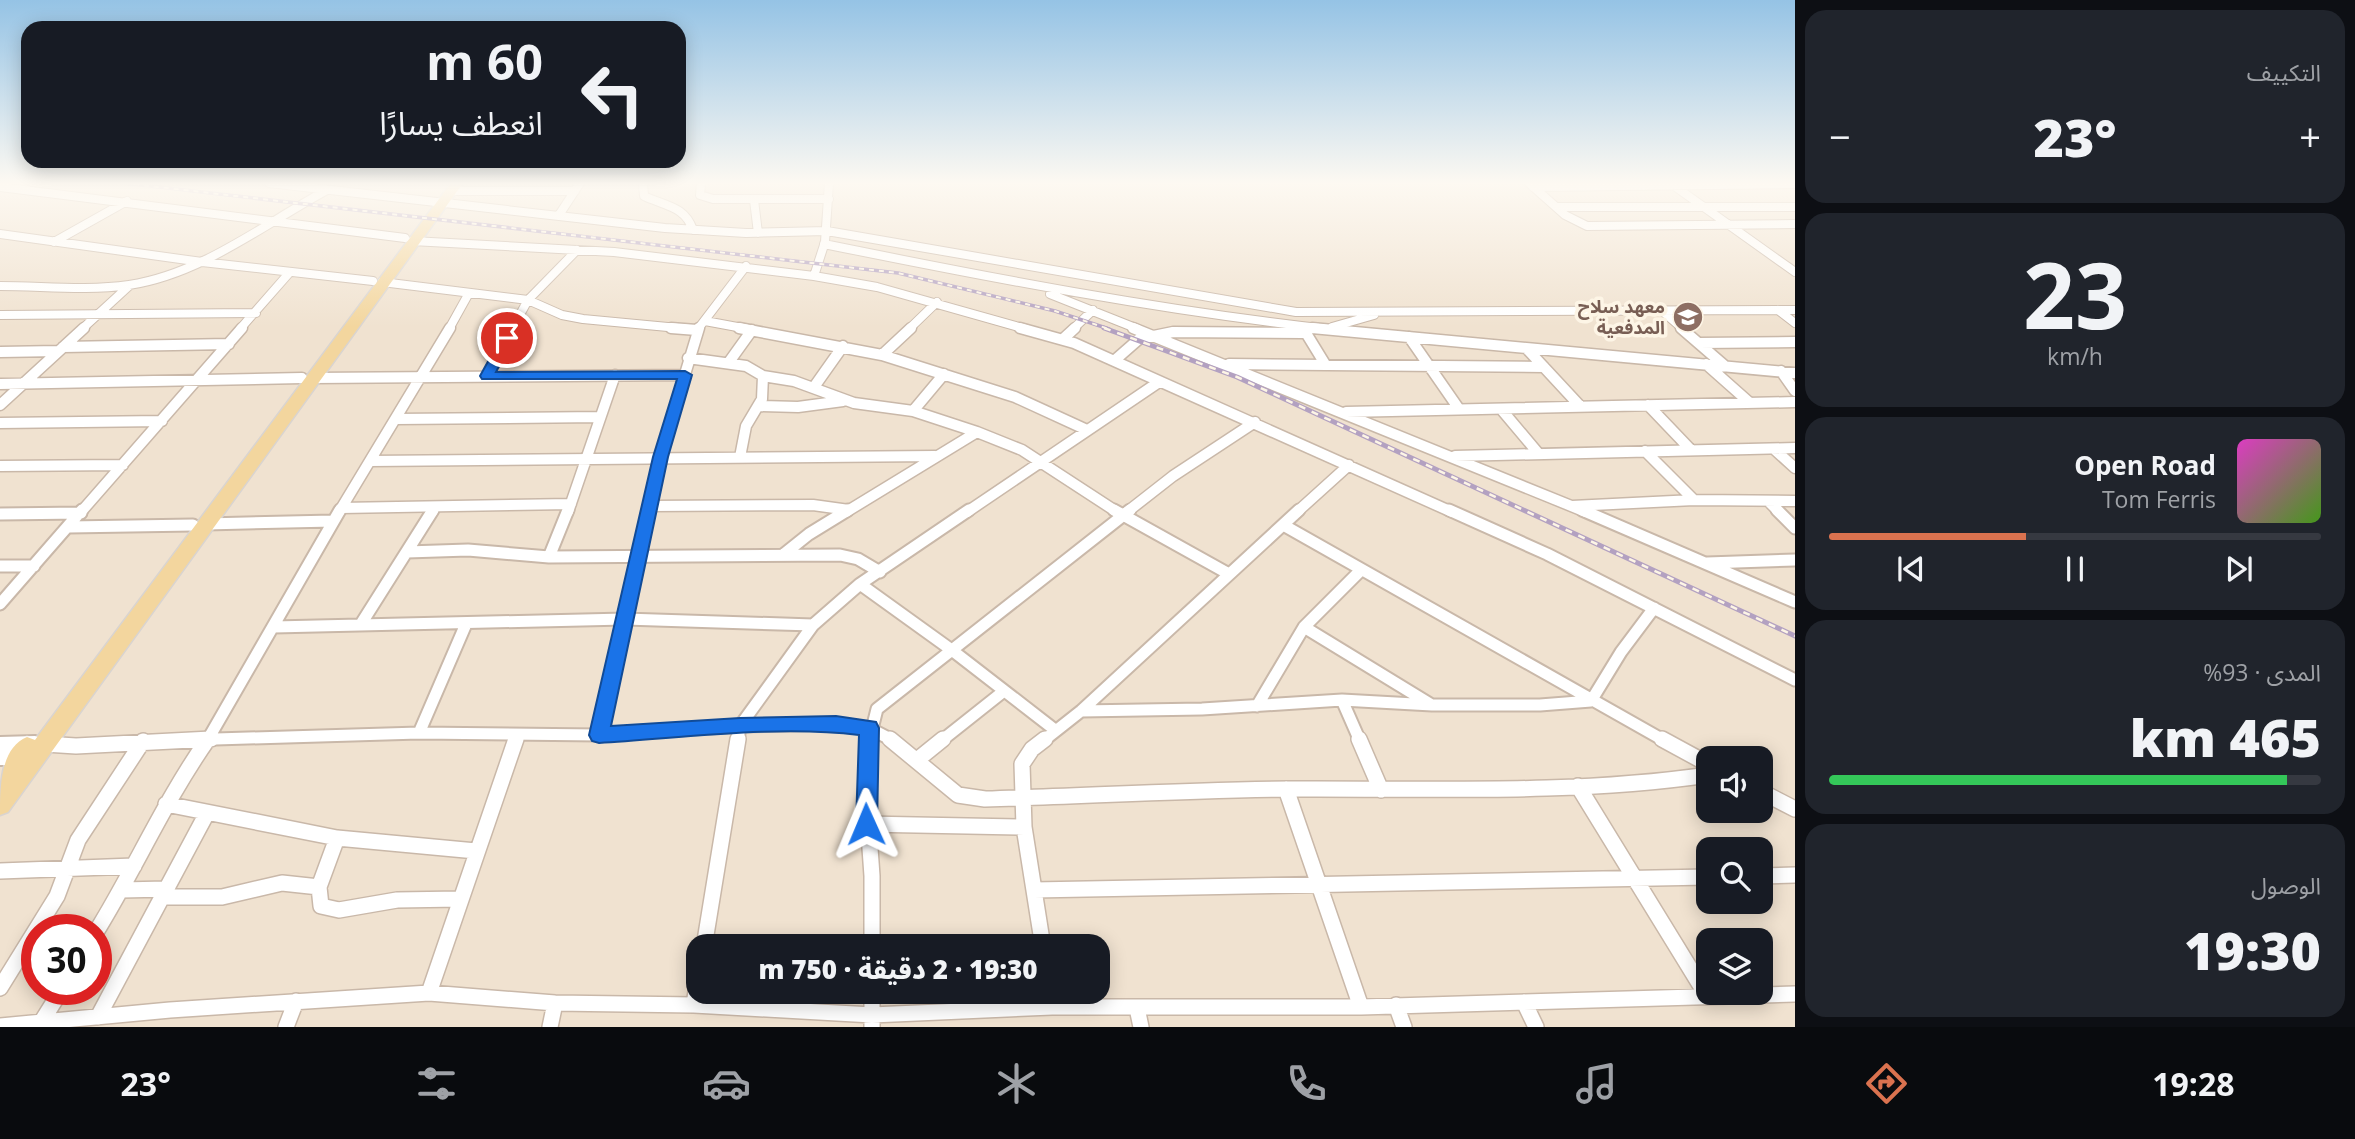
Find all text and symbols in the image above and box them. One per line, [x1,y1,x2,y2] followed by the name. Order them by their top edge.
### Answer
[426,28,543,94] text: 60 m
[567,49,658,140] icon: left
[2247,56,2321,88] text: التكييف
[379,101,543,144] text: انعطف يسارًا
[2034,101,2116,172] text: 23°
[1829,110,1851,162] text: −
[2299,110,2321,162] text: +
[2023,232,2127,356] text: 23
[1578,294,1665,339] place label: معهد سلاح المدفعية
[1671,300,1705,334] school or university icon: معهد سلاح المدفعية
[477,308,537,368] pin
[488,319,526,357] icon: arrive
[2047,340,2103,372] text: km/h
[2074,447,2216,483] text: Open Road
[2102,483,2216,515] text: Tom Ferris
[1892,550,1930,588] icon: previous
[2056,550,2094,588] icon: pause
[2220,550,2258,588] icon: next
[2203,656,2321,688] text: المدى · 93%
[2130,701,2321,772] text: 465 km
[1696,746,1773,1005] map controls
[1696,746,1773,823] button: sound
[829,787,903,861] position arrow
[1696,837,1773,914] button: search
[2251,869,2321,901] text: الوصول
[21,914,112,1005] speed limit sign: 30
[2184,914,2321,985] text: 19:30
[1696,928,1773,1005] button: layers
[759,951,1037,987] text: 19:30 · 2 دقيقة · 750 m
[412,1059,461,1108] icon: filters
[702,1059,751,1108] icon: car
[992,1059,1041,1108] icon: climate
[1282,1059,1331,1108] icon: phone
[1572,1059,1621,1108] icon: music
[1862,1059,1911,1108] icon: directions
[121,1062,171,1105] text: 23°
[2152,1062,2234,1105] text: 19:28

